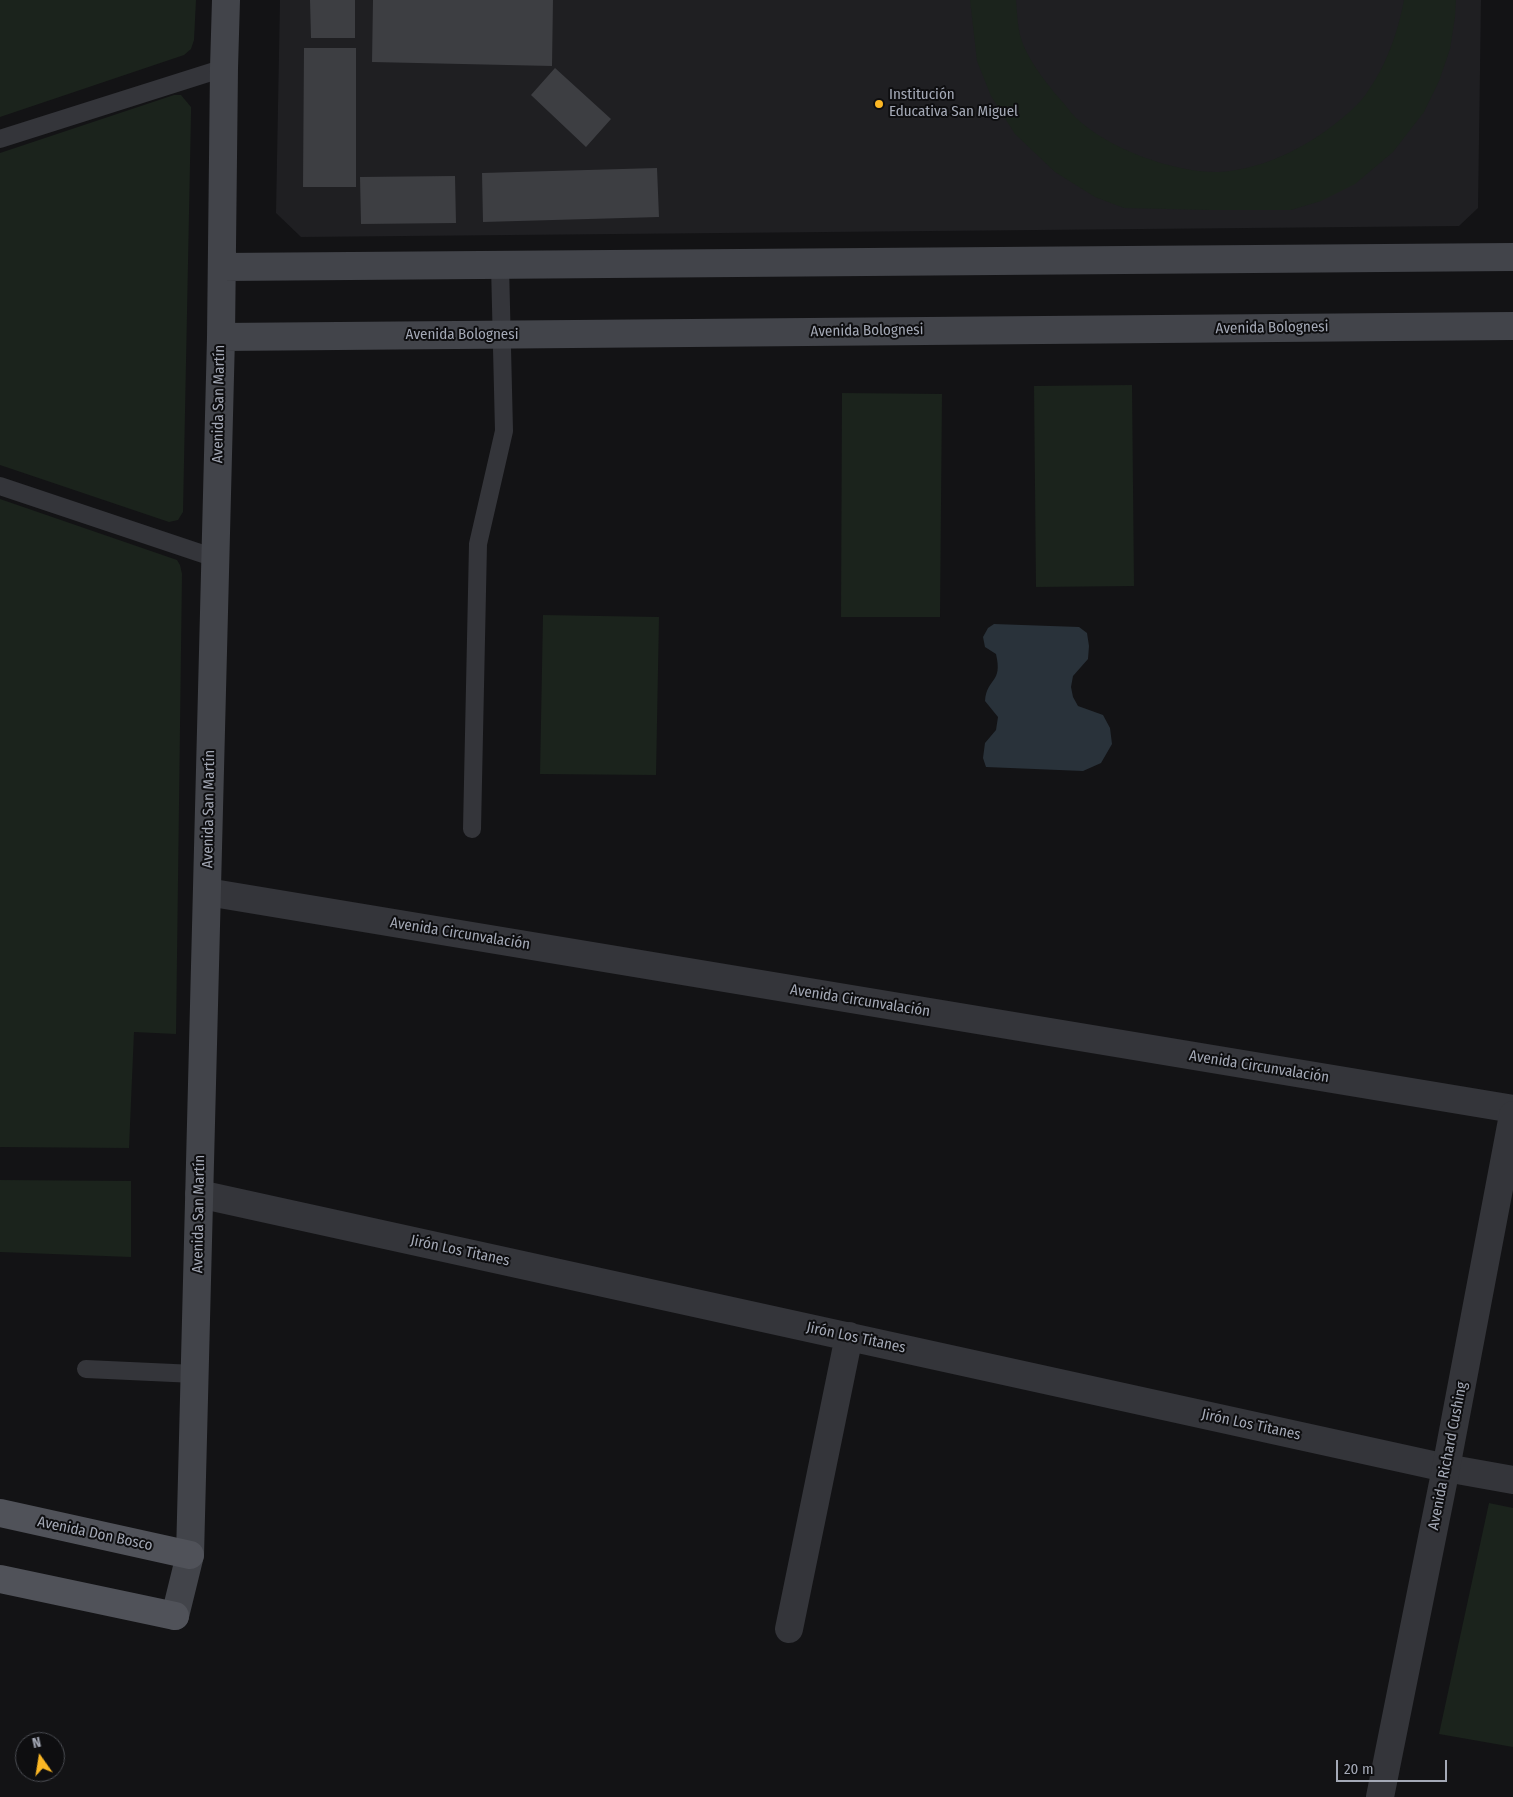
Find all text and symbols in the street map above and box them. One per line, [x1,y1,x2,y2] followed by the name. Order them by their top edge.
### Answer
[889,86,1018,121] place label: Institución Educativa San Miguel
[873,98,885,110] marker: Institución Educativa San Miguel
[1215,318,1329,338] street label: Avenida Bolognesi
[810,321,924,341] street label: Avenida Bolognesi
[406,326,518,344] street label: Avenida Bolognesi
[209,345,229,463] street label: Avenida San Martín
[199,750,219,868] street label: Avenida San Martín
[389,914,531,954] street label: Avenida Circunvalación
[789,981,931,1021] street label: Avenida Circunvalación
[1188,1047,1330,1087] street label: Avenida Circunvalación
[189,1155,209,1273] street label: Avenida San Martín
[409,1232,511,1270] street label: Jirón Los Titanes
[805,1319,907,1357] street label: Jirón Los Titanes
[1425,1380,1471,1532] street label: Avenida Richard Cushing
[1200,1406,1302,1444] street label: Jirón Los Titanes
[36,1513,154,1555] street label: Avenida Don Bosco
[15,1732,65,1782] north arrow
[31,1734,43,1752] text: N
[1338,1750,1449,1782] scale bar
[1344,1760,1374,1778] text: 20 m

